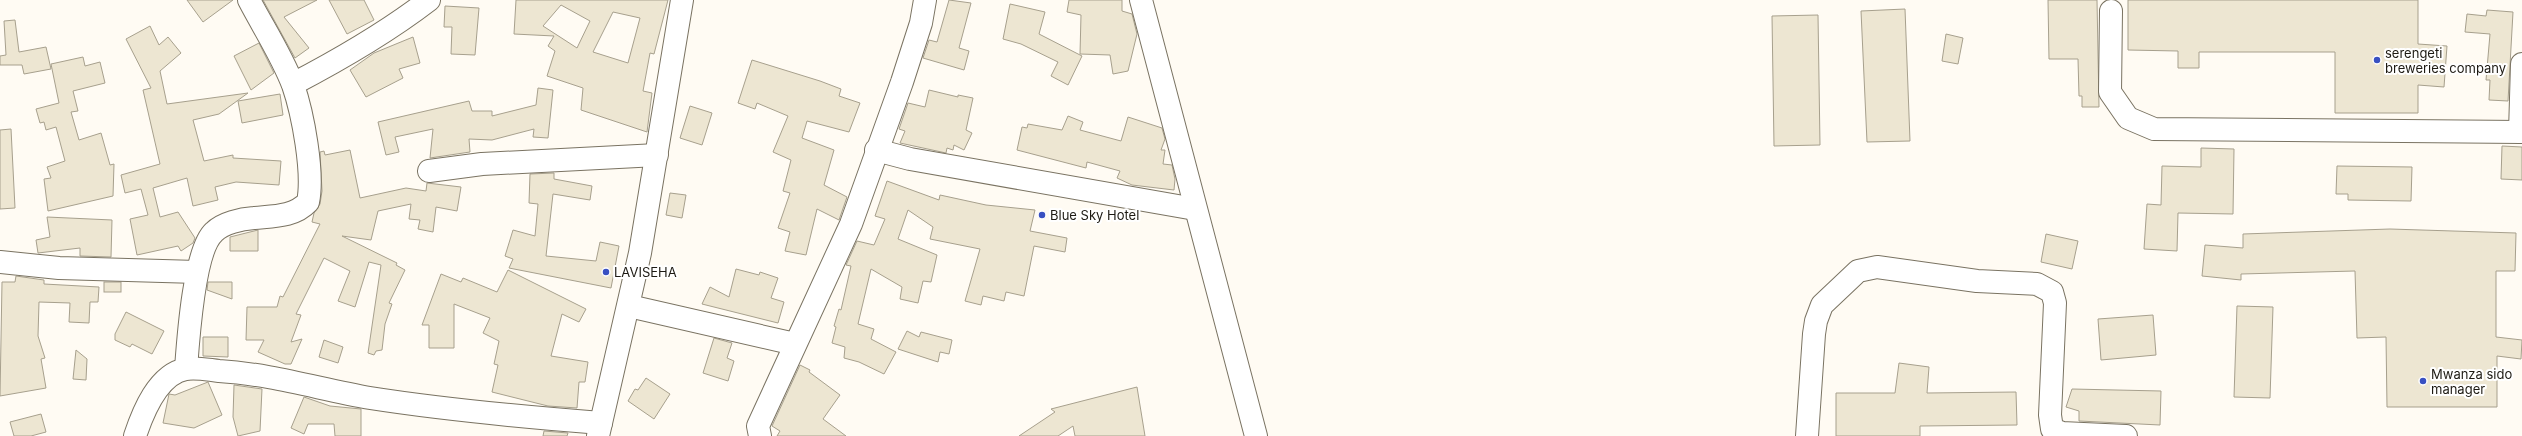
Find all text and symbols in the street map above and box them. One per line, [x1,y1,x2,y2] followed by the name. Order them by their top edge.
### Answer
[2385,45,2506,76] place label: serengeti breweries company
[2372,55,2382,65] marker: serengeti breweries company
[1050,207,1139,223] place label: Blue Sky Hotel
[1037,210,1047,220] marker: Blue Sky Hotel
[614,264,677,280] place label: LAVISEHA
[601,267,611,277] marker: LAVISEHA
[2431,366,2512,397] place label: Mwanza sido manager
[2418,376,2428,386] marker: Mwanza sido manager

